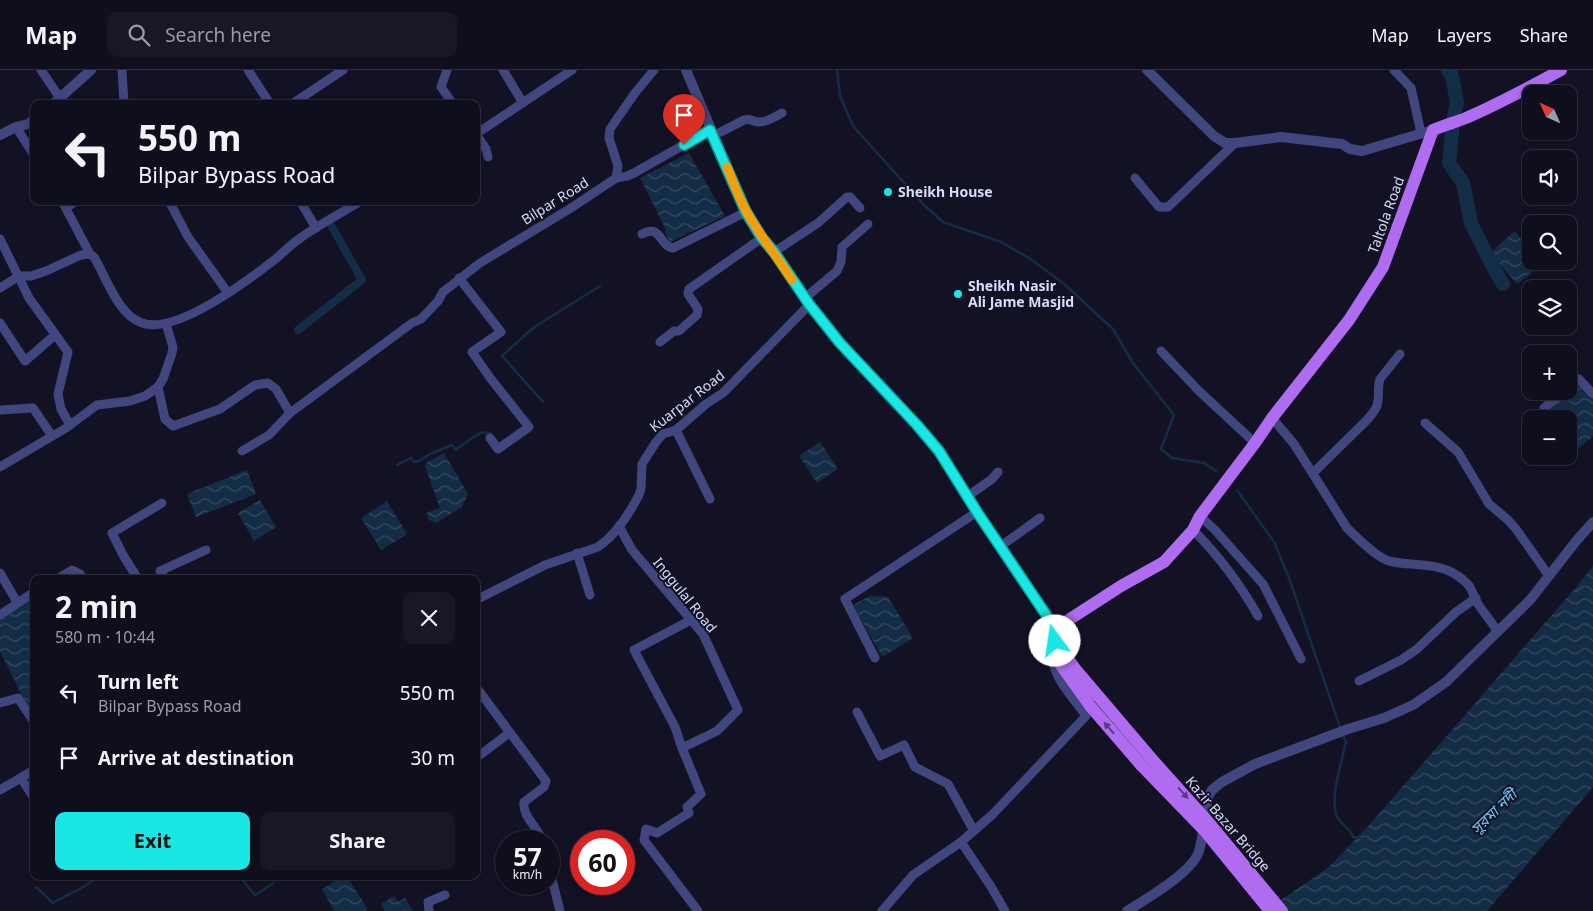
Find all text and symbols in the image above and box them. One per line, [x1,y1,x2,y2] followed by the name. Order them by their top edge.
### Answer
[107,12,457,57] search box
[25,18,77,51] text: Map
[125,21,153,49] icon: search
[165,22,271,48] text: Search here
[1371,23,1409,47] text: Map
[1437,23,1492,47] text: Layers
[1520,23,1568,47] text: Share
[1522,85,1578,140] north arrow
[1522,85,1577,465] map controls
[663,94,705,145] pin
[670,101,698,129] icon: arrive
[138,114,241,161] text: 550 m
[55,120,120,185] icon: left
[1522,150,1577,205] button: sound
[138,159,335,189] text: Bilpar Bypass Road
[518,172,592,229] street label: Bilpar Road
[1363,174,1408,256] street label: Taltola Road
[898,182,993,201] place label: Sheikh House
[882,186,894,198] marker: Sheikh House
[1522,215,1577,270] button: search
[968,276,1074,311] place label: Sheikh Nasir Ali Jame Masjid
[1522,280,1577,335] button: layers
[952,288,964,300] marker: Sheikh Nasir Ali Jame Masjid
[1522,345,1577,400] button: +
[645,365,728,436] street label: Kuarpar Road
[1522,410,1577,465] button: −
[649,553,722,636] street label: Inggulal Road
[55,586,138,627] text: 2 min
[403,592,455,644] button: close
[1028,614,1080,666] position arrow
[55,626,155,648] text: 580 m · 10:44
[98,669,179,695] text: Turn left
[55,679,83,707] icon: left
[400,680,455,706] text: 550 m
[98,695,242,717] text: Bilpar Bypass Road
[1103,723,1115,735] one-way arrow
[55,744,83,772] icon: arrive
[98,745,294,771] text: Arrive at destination
[411,745,455,771] text: 30 m
[1182,772,1275,875] street label: Kazir Bazar Bridge
[1466,782,1523,838] water label: সুরমা নদী
[1177,786,1188,799] one-way arrow
[55,812,250,870] button: Exit
[260,812,455,870] button: Share
[570,830,635,895] speed limit sign: 60
[513,839,542,873] text: 57
[513,866,542,883] text: km/h

